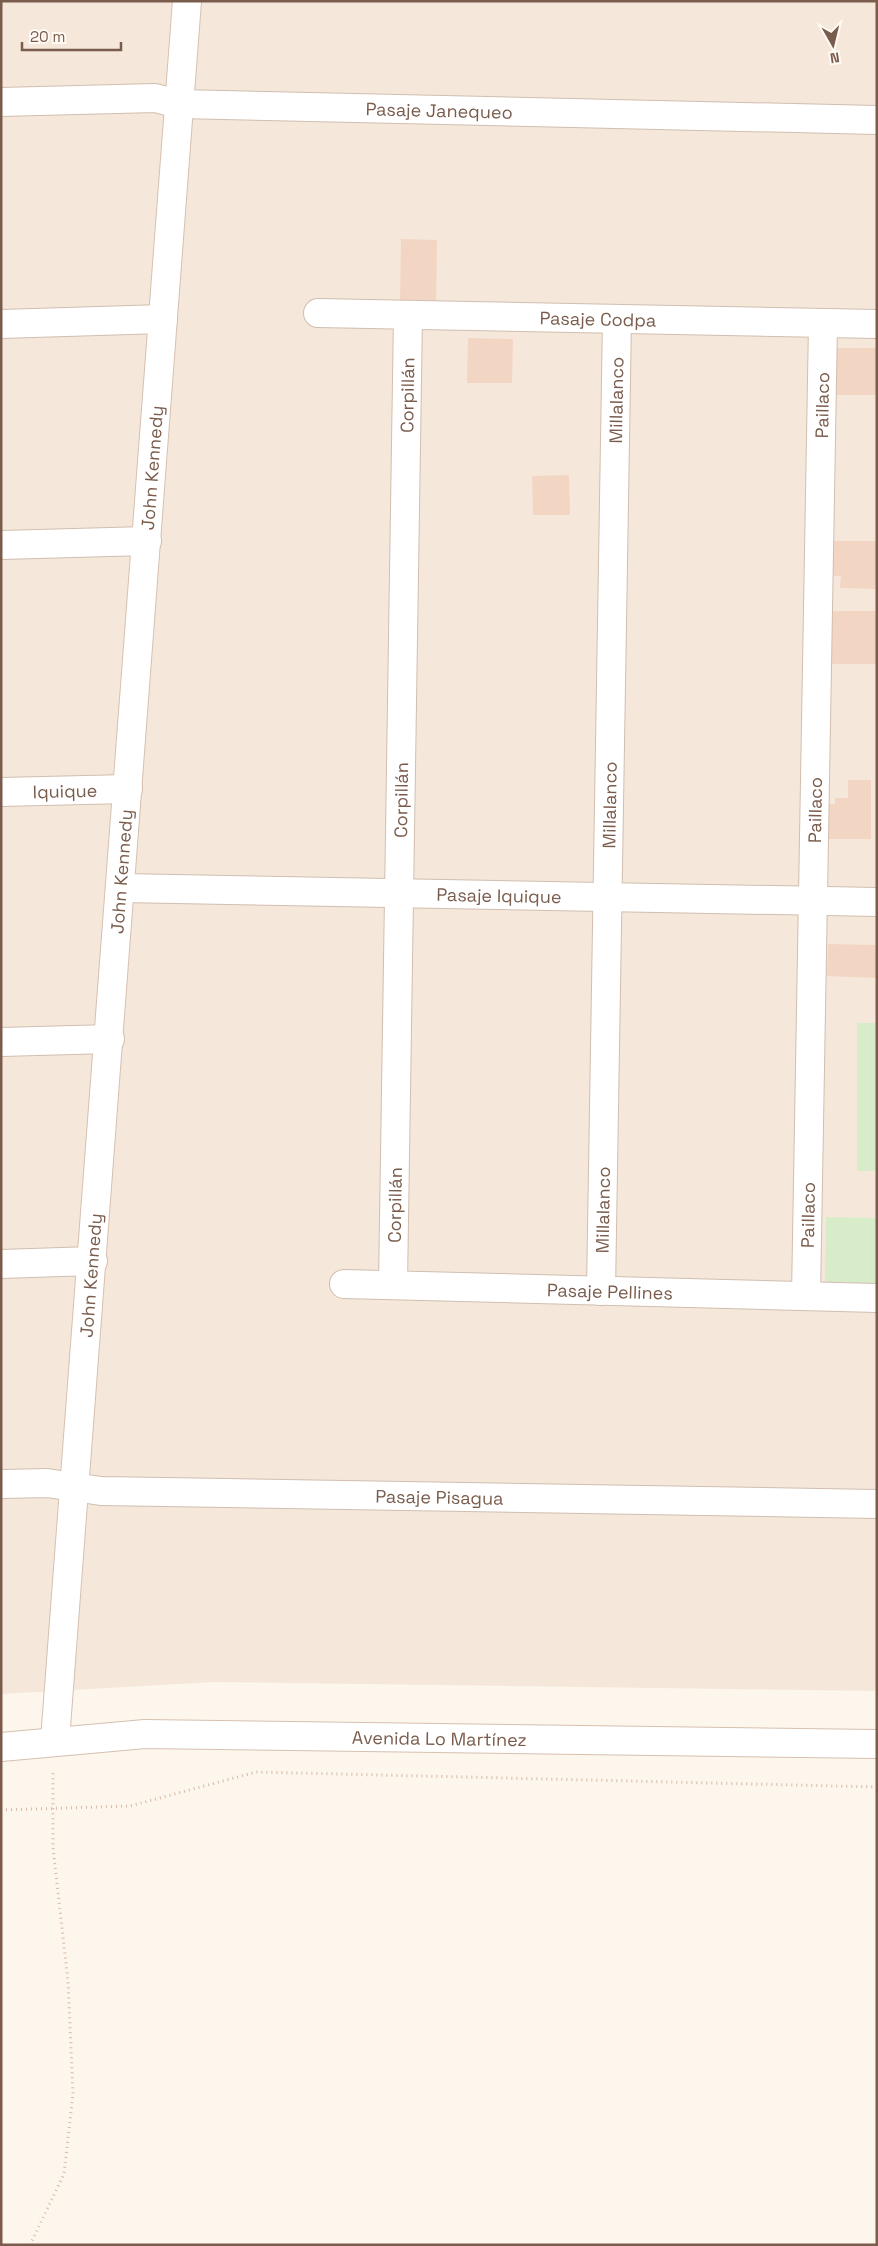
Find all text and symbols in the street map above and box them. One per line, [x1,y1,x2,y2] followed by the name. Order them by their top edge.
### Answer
[22,20,121,52] scale bar
[808,20,858,70] north arrow
[30,27,65,46] text: 20 m
[829,48,841,67] text: N
[365,97,513,123] street label: Pasaje Janequeo
[539,306,656,331] street label: Pasaje Codpa
[603,356,628,444] street label: Millalanco
[395,357,419,433] street label: Corpillán
[809,372,834,438] street label: Paillaco
[135,405,168,531] street label: John Kennedy
[597,761,621,849] street label: Millalanco
[388,762,413,838] street label: Corpillán
[802,777,827,843] street label: Paillaco
[32,778,98,803] street label: Iquique
[105,808,137,935] street label: John Kennedy
[436,882,562,908] street label: Pasaje Iquique
[590,1166,615,1254] street label: Millalanco
[382,1167,406,1243] street label: Corpillán
[795,1182,819,1248] street label: Paillaco
[74,1212,106,1338] street label: John Kennedy
[547,1278,673,1304] street label: Pasaje Pellines
[375,1484,504,1509] street label: Pasaje Pisagua
[352,1725,527,1751] street label: Avenida Lo Martínez

